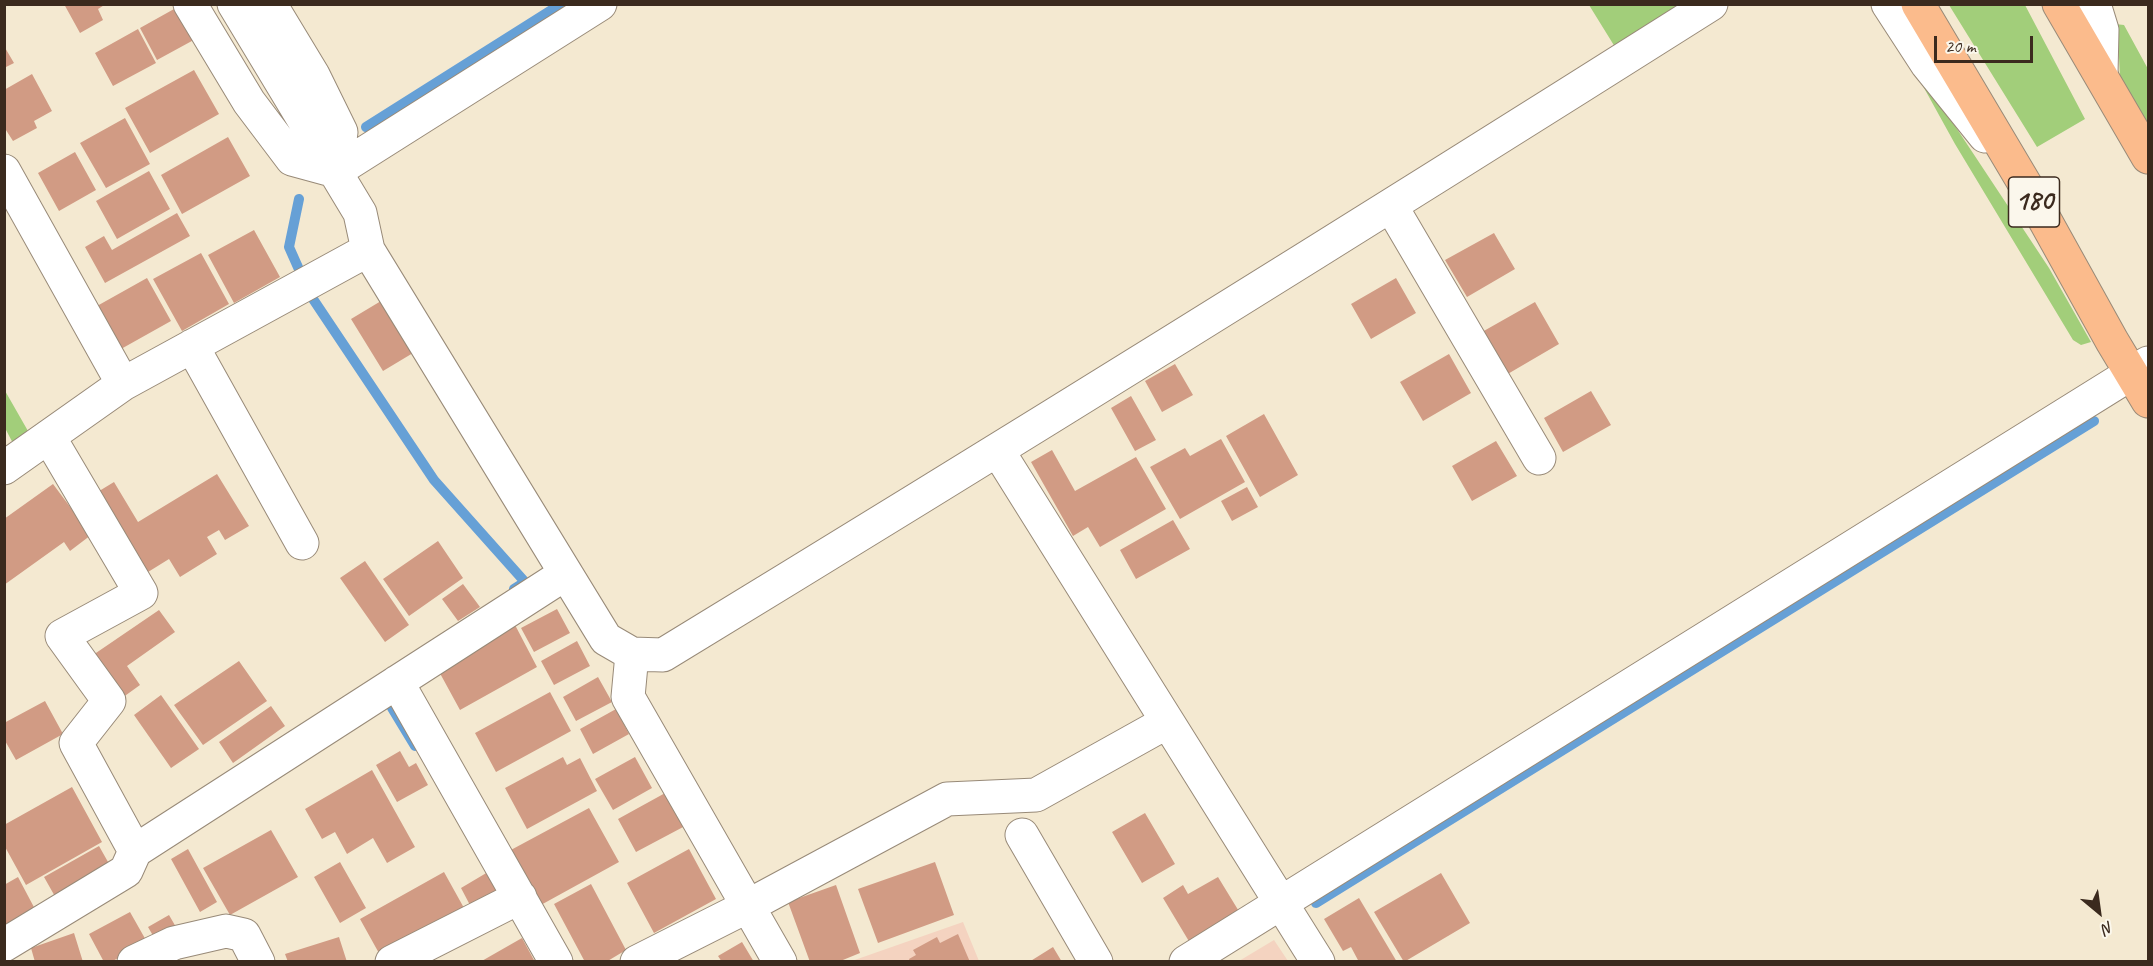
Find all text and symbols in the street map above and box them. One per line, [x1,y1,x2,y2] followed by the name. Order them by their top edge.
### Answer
[1937,24,2036,62] scale bar
[1945,35,1976,57] text: 20 m
[2008,177,2060,227] road number: 180
[2069,882,2129,942] north arrow
[2099,917,2117,939] text: N

